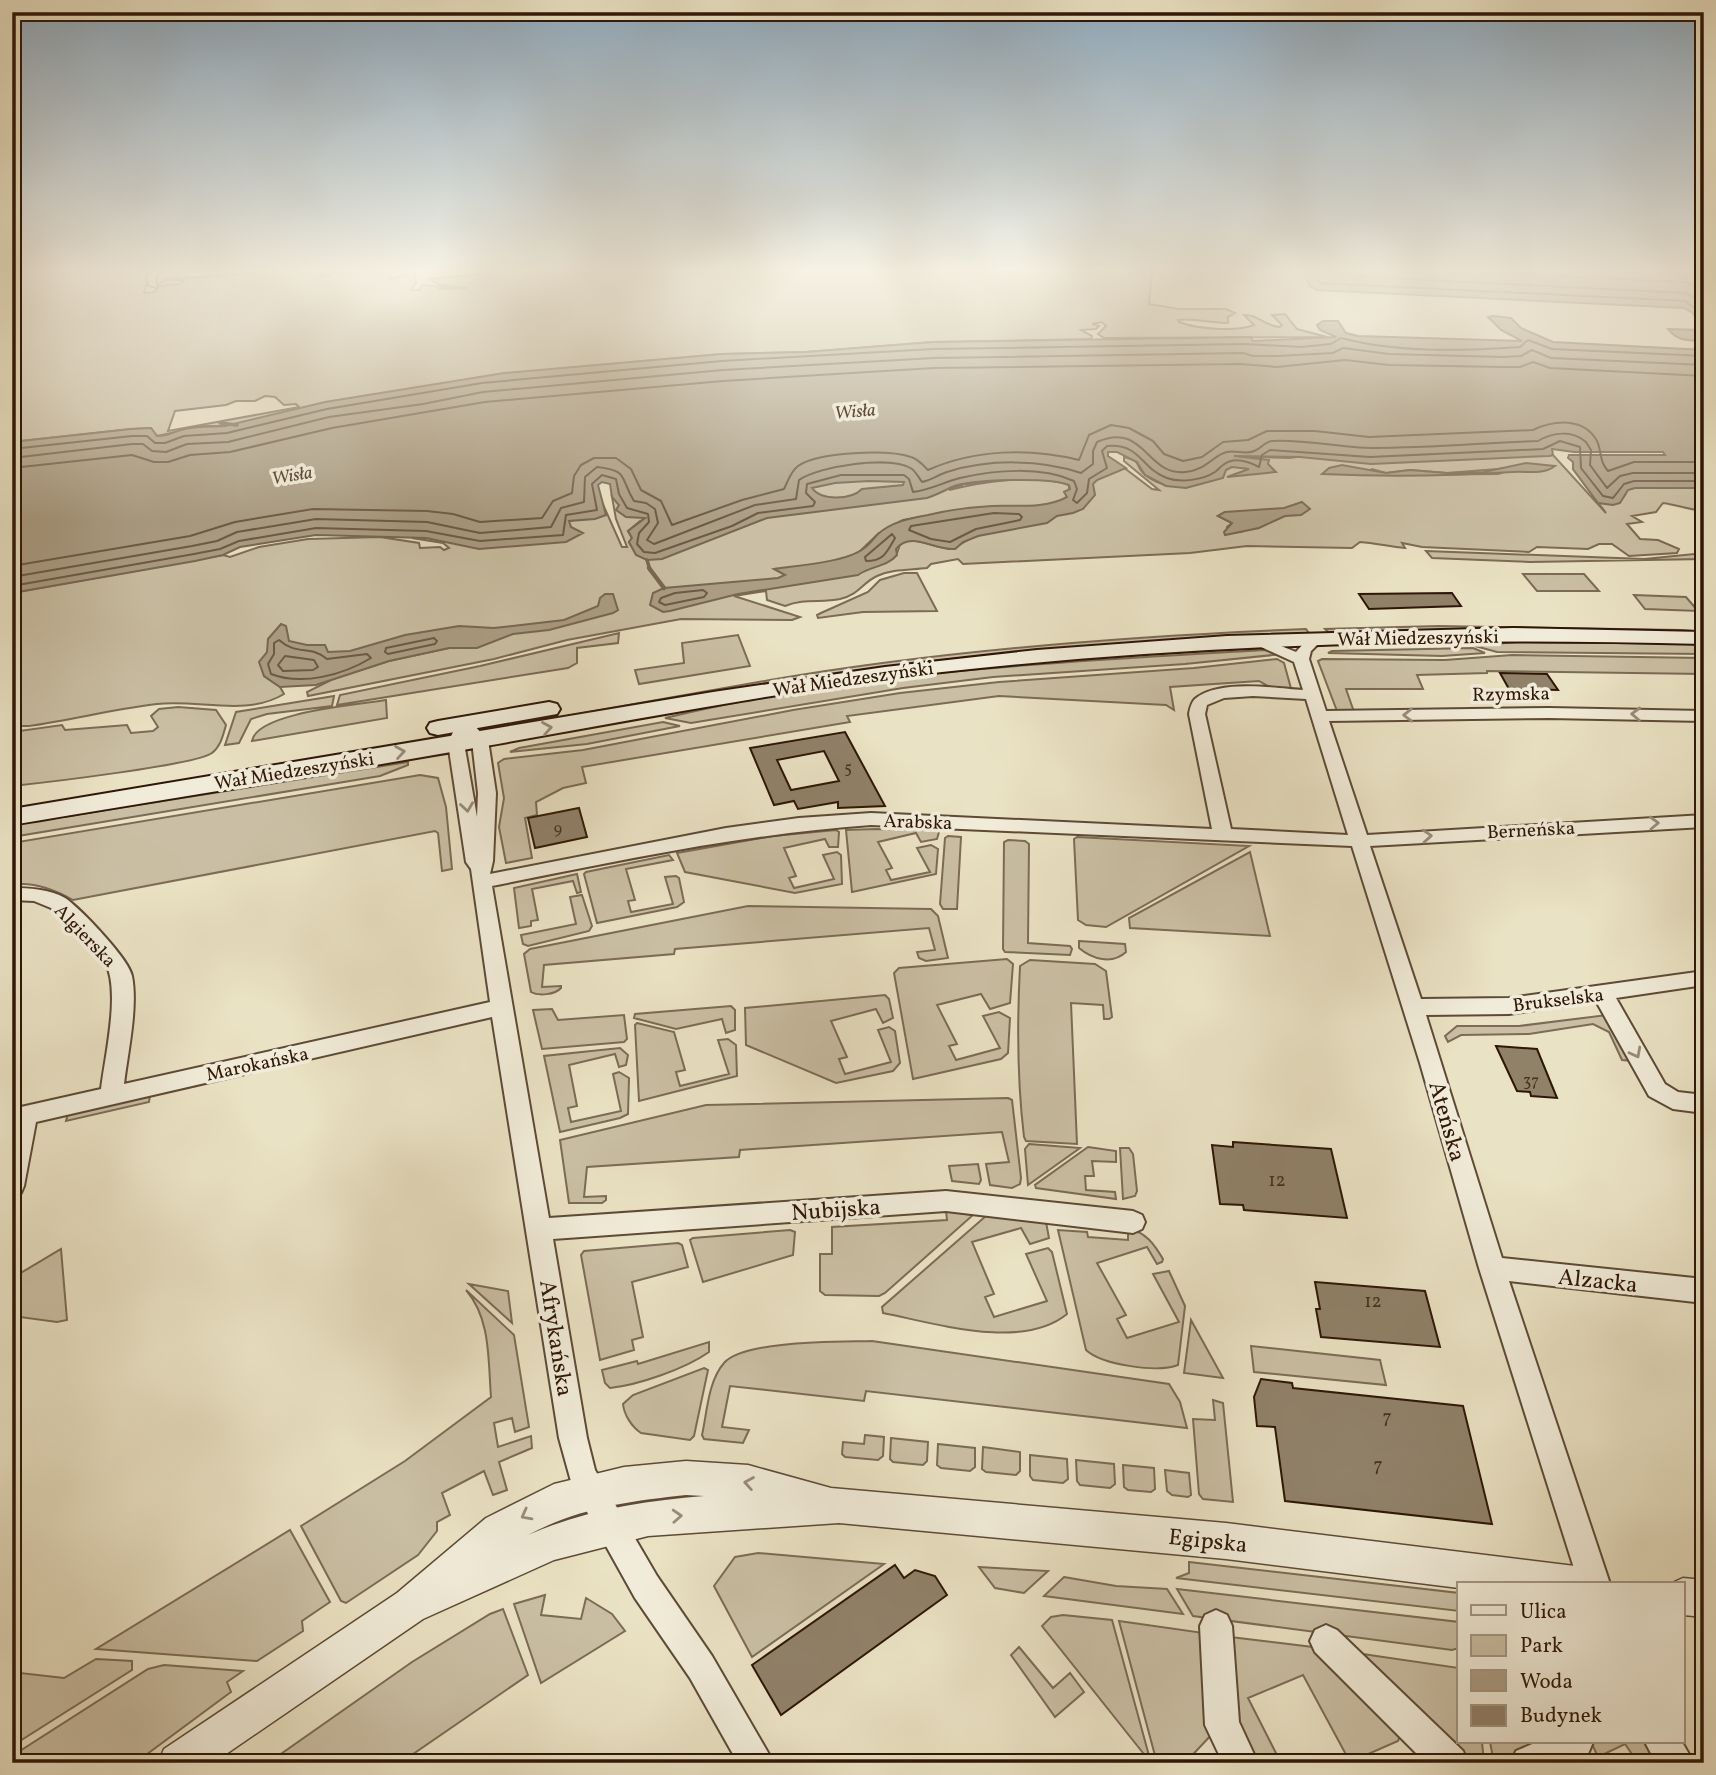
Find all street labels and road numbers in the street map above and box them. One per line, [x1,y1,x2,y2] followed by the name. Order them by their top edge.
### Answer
[1337,625,1499,653] street label: Wał Miedzeszyński
[771,656,935,704] street label: Wał Miedzeszyński
[1472,681,1550,709] street label: Rzymska
[212,746,377,797] street label: Wał Miedzeszyński
[883,809,953,837] street label: Arabska
[1486,816,1576,846] street label: Berneńska
[48,899,121,974] street label: Algierska
[1511,982,1605,1019] street label: Brukselska
[204,1041,311,1088] street label: Marokańska
[1419,1078,1473,1165] street label: Ateńska
[790,1192,882,1230] street label: Nubijska
[1556,1262,1639,1302] street label: Alzacka
[530,1278,580,1399] street label: Afrykańska
[1167,1522,1249,1562] street label: Egipska

